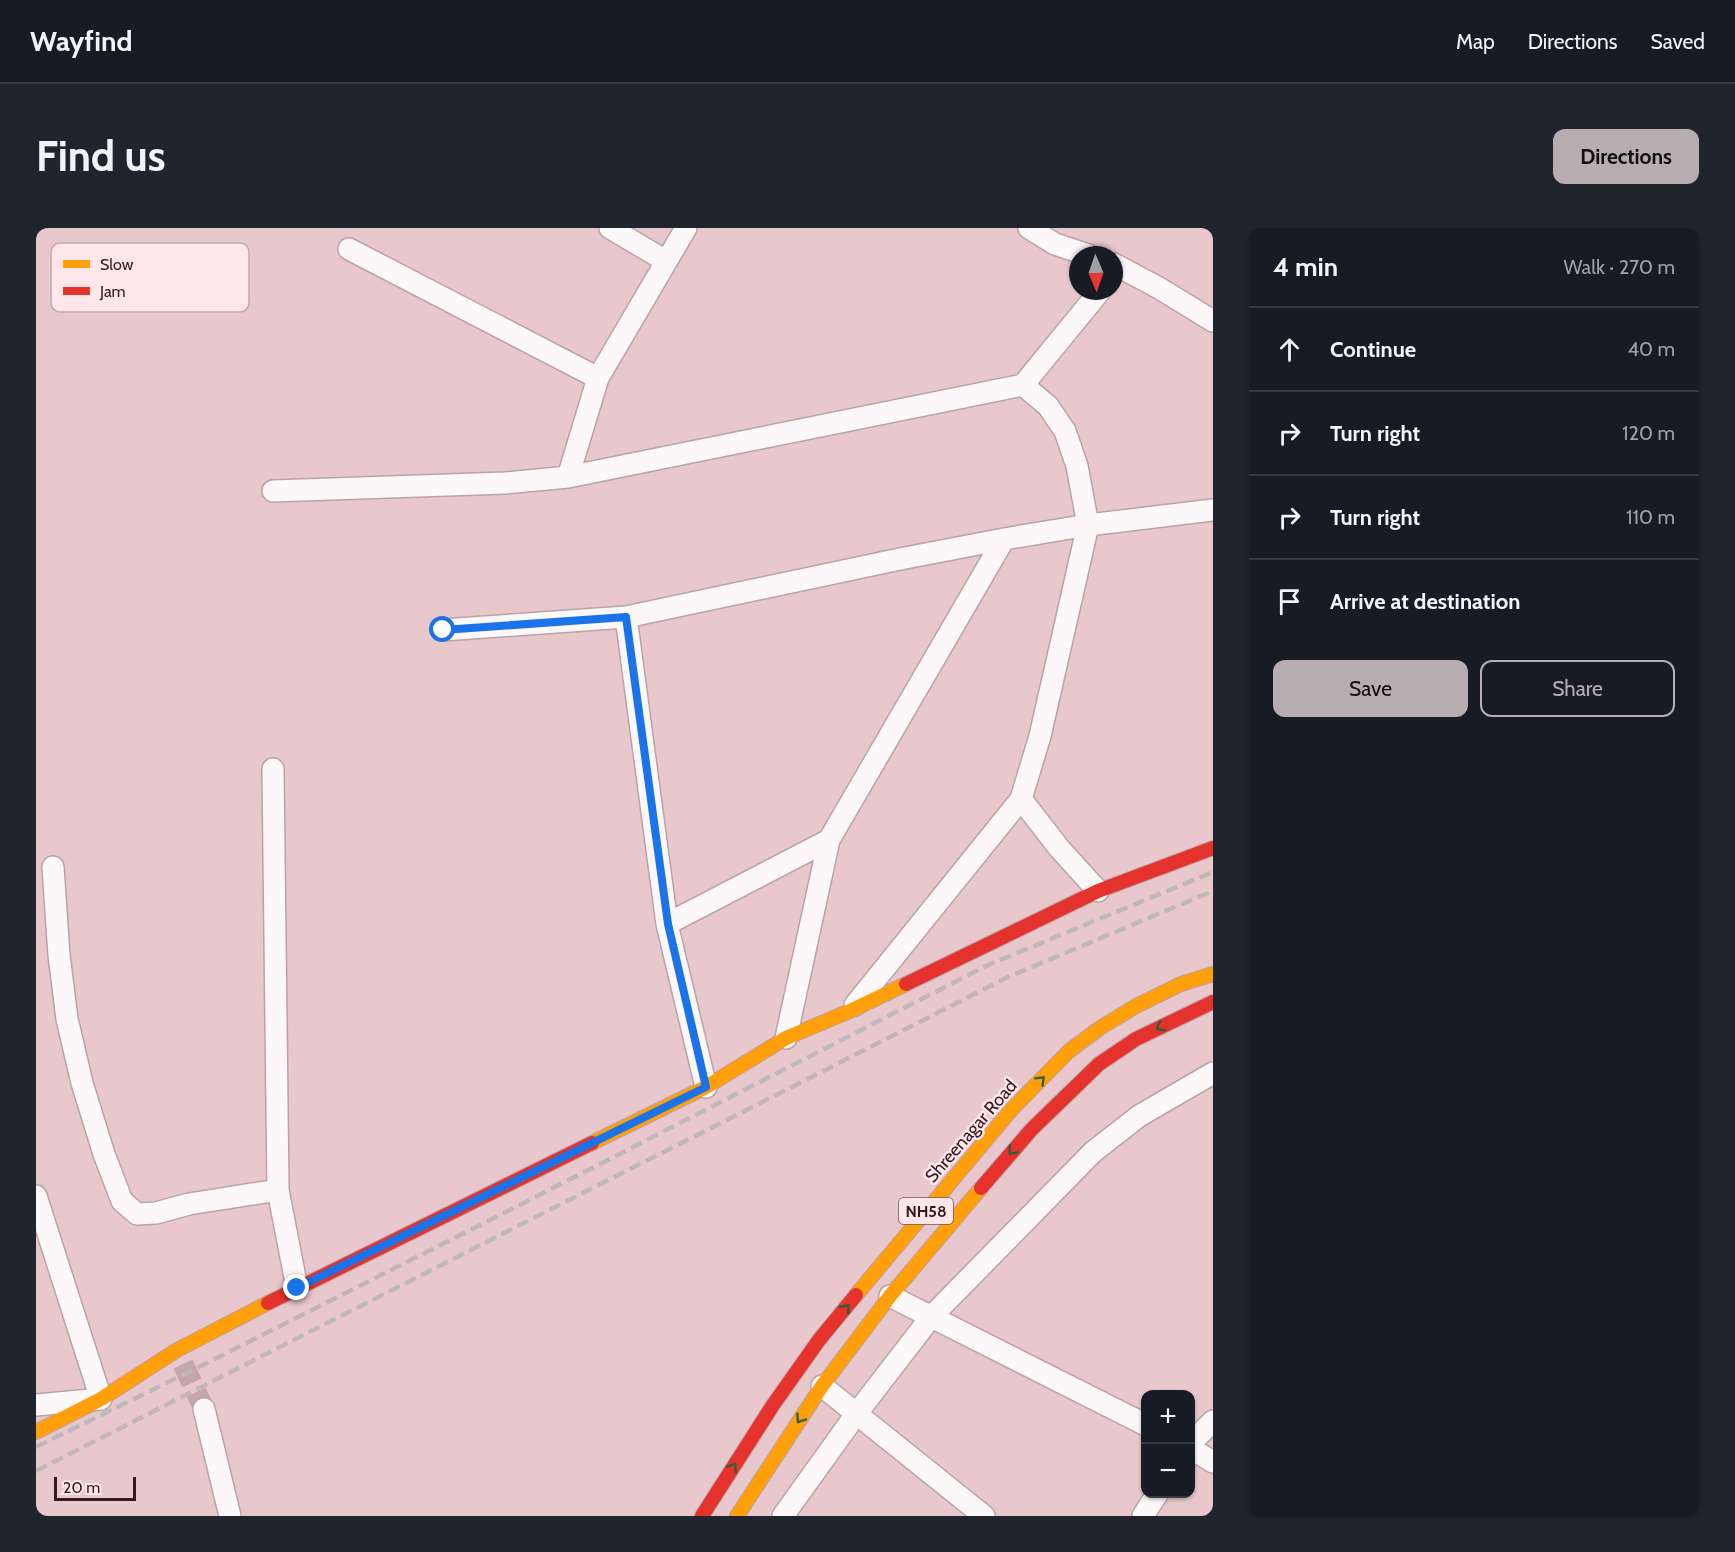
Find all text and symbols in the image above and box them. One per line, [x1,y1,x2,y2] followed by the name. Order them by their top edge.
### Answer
[30,24,132,58] text: Wayfind
[1456,29,1495,54] text: Map
[1528,29,1617,54] text: Directions
[1650,29,1705,54] text: Saved
[1553,129,1699,184] button: Directions
[36,130,165,182] text: Find us
[51,243,249,312] legend
[1069,246,1123,300] north arrow
[1273,251,1338,283] text: 4 min
[100,255,134,274] text: Slow
[1563,255,1675,279] text: Walk · 270 m
[99,282,126,301] text: Jam
[1273,333,1306,366] icon: ahead
[1330,336,1416,363] text: Continue
[1627,337,1675,361] text: 40 m
[1273,417,1306,450] icon: right
[1330,420,1420,447] text: Turn right
[1622,421,1675,445] text: 120 m
[1273,501,1306,534] icon: right
[1330,504,1420,531] text: Turn right
[1626,505,1675,529] text: 110 m
[1273,585,1306,618] icon: arrive
[1330,588,1520,615] text: Arrive at destination
[429,616,455,642] route start
[1273,660,1468,717] button: Save
[1480,660,1675,717] button: Share
[1155,1019,1166,1031] one-way arrow
[920,1075,1022,1187] street label: Shreenagar Road
[1033,1076,1044,1087] one-way arrow
[1008,1144,1019,1155] one-way arrow
[899,1198,953,1224] road number: NH58
[283,1274,309,1300] route end
[838,1303,849,1314] one-way arrow
[1141,1390,1195,1498] map controls
[1141,1390,1195,1444] button: +
[796,1412,807,1423] one-way arrow
[1141,1444,1195,1498] button: −
[726,1462,737,1473] one-way arrow
[54,1474,136,1502] scale bar
[63,1478,100,1497] text: 20 m

